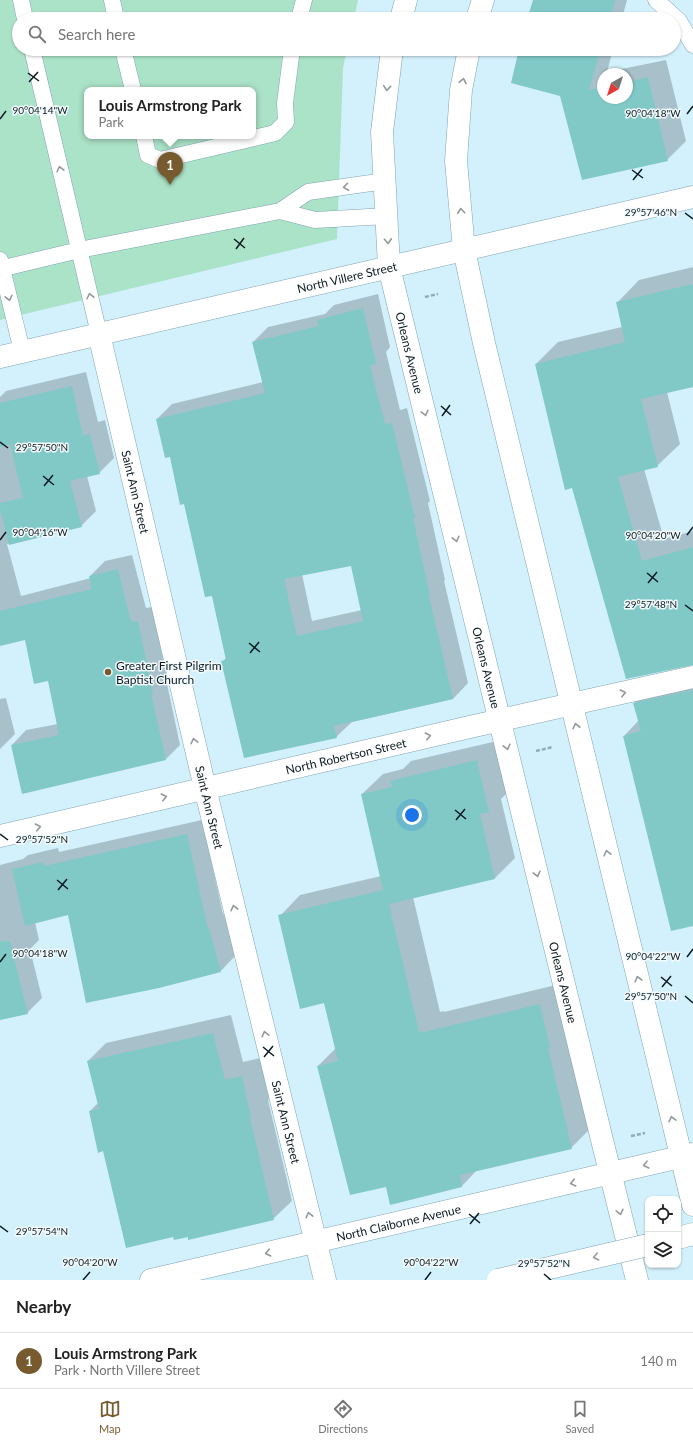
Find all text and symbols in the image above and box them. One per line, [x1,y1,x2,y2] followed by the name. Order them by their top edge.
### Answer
[12,12,681,56] search box
[26,23,48,45] icon: search
[58,25,135,43] text: Search here
[597,68,633,104] north arrow
[458,78,466,85] one-way arrow
[383,85,392,91] one-way arrow
[84,87,256,139] popup
[98,96,242,114] text: Louis Armstrong Park
[12,104,68,116] text: 90°04'14"W
[625,107,681,119] text: 90°04'18"W
[98,114,124,130] text: Park
[157,152,183,185] pin: 1
[57,166,65,173] one-way arrow
[343,182,350,191] one-way arrow
[625,206,677,218] text: 29°57'46"N
[456,208,465,214] one-way arrow
[384,238,392,244] one-way arrow
[295,258,399,296] street label: North Villere Street
[86,293,95,300] one-way arrow
[4,295,12,301] one-way arrow
[393,310,427,395] street label: Orleans Avenue
[421,410,429,416] one-way arrow
[16,441,68,453] text: 29°57'50"N
[119,449,153,536] street label: Saint Ann Street
[12,526,68,538] text: 90°04'16"W
[625,529,681,541] text: 90°04'20"W
[451,536,460,543] one-way arrow
[625,598,677,610] text: 29°57'48"N
[470,625,504,710] street label: Orleans Avenue
[116,658,222,687] place label: Greater First Pilgrim Baptist Church
[103,667,113,677] marker: Greater First Pilgrim Baptist Church
[620,690,626,698] one-way arrow
[573,723,581,729] one-way arrow
[424,733,431,741] one-way arrow
[284,734,408,777] street label: North Robertson Street
[190,737,199,744] one-way arrow
[502,744,510,751] one-way arrow
[193,764,227,851] street label: Saint Ann Street
[161,794,168,802] one-way arrow
[402,805,422,825] your location
[34,823,41,832] one-way arrow
[16,833,68,845] text: 29°57'52"N
[603,849,612,856] one-way arrow
[533,871,541,877] one-way arrow
[231,905,239,911] one-way arrow
[546,940,581,1025] street label: Orleans Avenue
[12,947,68,959] text: 90°04'18"W
[625,950,681,962] text: 90°04'22"W
[634,976,643,983] one-way arrow
[625,990,677,1002] text: 29°57'50"N
[261,1031,269,1037] one-way arrow
[269,1079,304,1166] street label: Saint Ann Street
[668,1116,677,1123] one-way arrow
[643,1161,649,1169] one-way arrow
[569,1178,576,1186] one-way arrow
[645,1196,681,1268] map controls
[645,1196,681,1232] button: locate
[335,1201,462,1244] street label: North Claiborne Avenue
[615,1208,624,1215] one-way arrow
[305,1212,313,1218] one-way arrow
[16,1225,68,1237] text: 29°57'54"N
[645,1232,681,1268] button: layers
[265,1248,272,1256] one-way arrow
[593,1252,600,1261] one-way arrow
[62,1256,118,1268] text: 90°04'20"W
[403,1256,459,1268] text: 90°04'22"W
[518,1257,570,1269] text: 29°57'52"N
[16,1296,71,1317] text: Nearby
[54,1344,197,1362] text: Louis Armstrong Park
[25,1353,33,1369] text: 1
[640,1353,677,1369] text: 140 m
[54,1362,200,1378] text: Park · North Villere Street
[99,1398,121,1435] tab: Map
[318,1398,368,1435] tab: Directions
[565,1398,594,1435] tab: Saved

